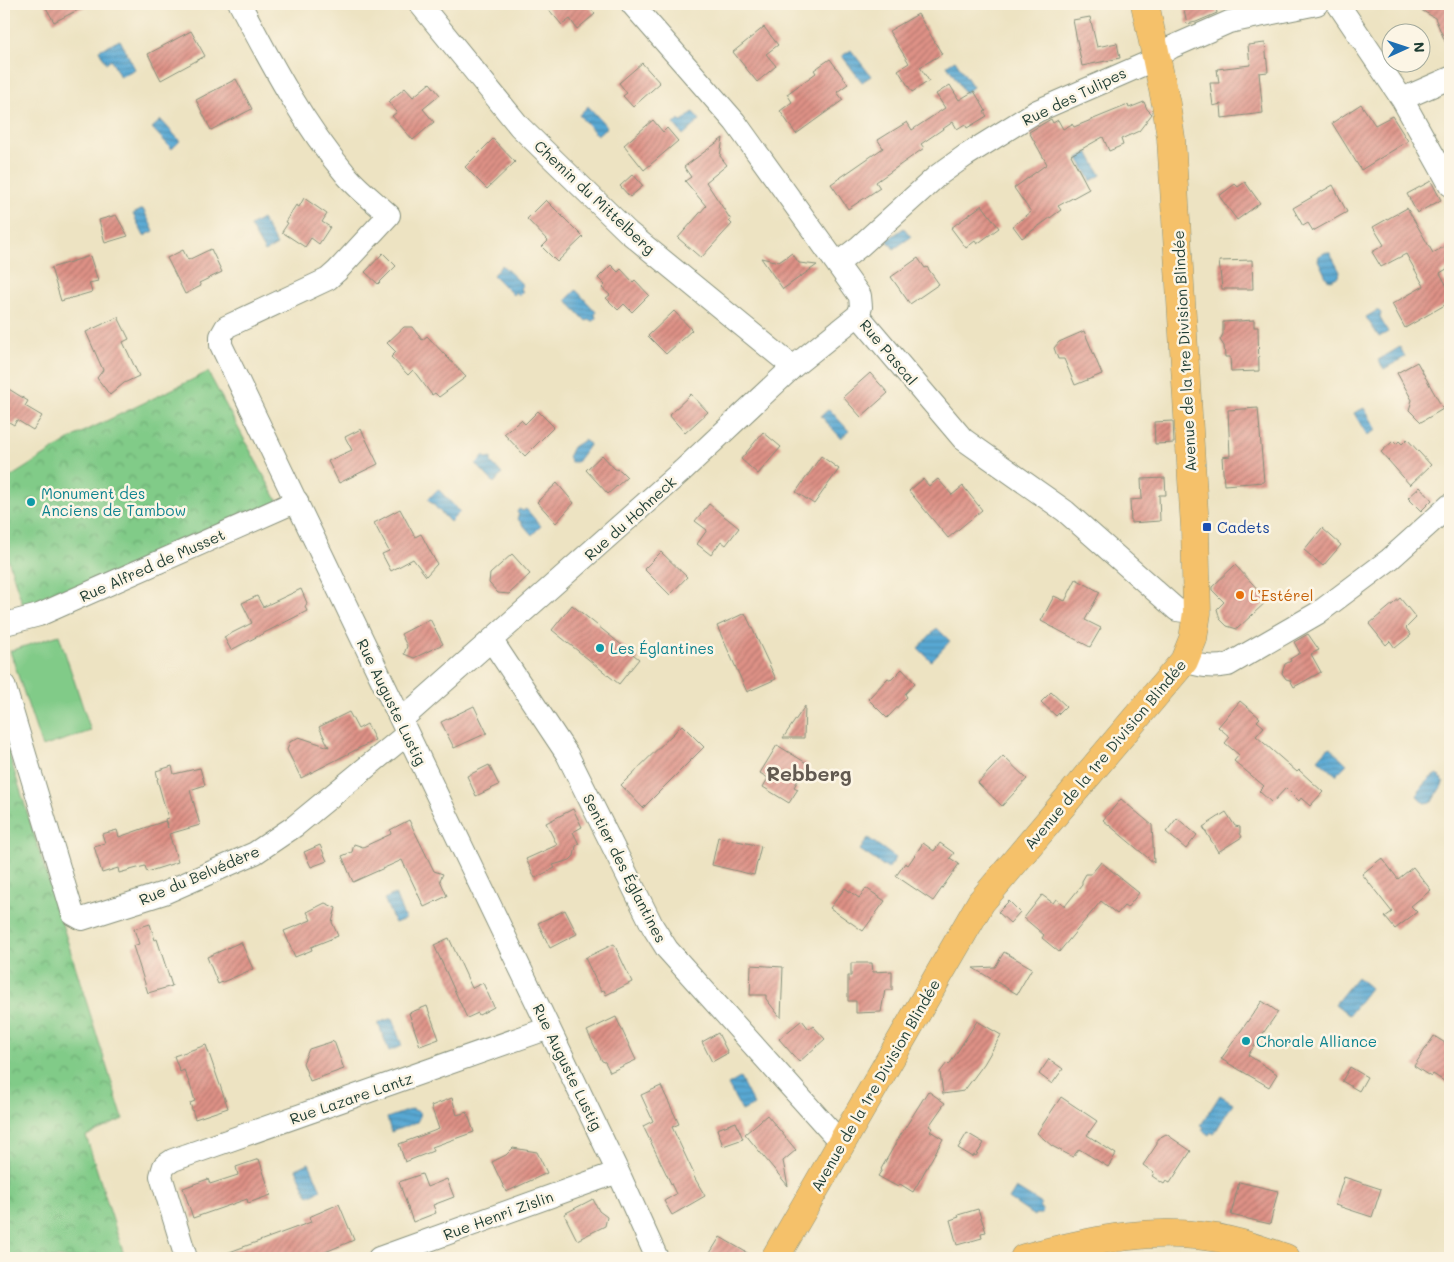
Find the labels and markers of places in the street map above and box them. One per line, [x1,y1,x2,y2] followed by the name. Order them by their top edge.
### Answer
[41,483,186,520] place label: Monument des Anciens de Tambow
[25,496,37,508] marker: Monument des Anciens de Tambow
[1217,517,1270,537] place label: Cadets
[1201,521,1213,533] marker: Cadets
[1250,585,1313,605] place label: L’Estérel
[1234,589,1246,601] marker: L’Estérel
[610,638,714,658] place label: Les Églantines
[594,642,606,654] marker: Les Églantines
[1256,1031,1377,1051] place label: Chorale Alliance
[1240,1035,1252,1047] marker: Chorale Alliance

